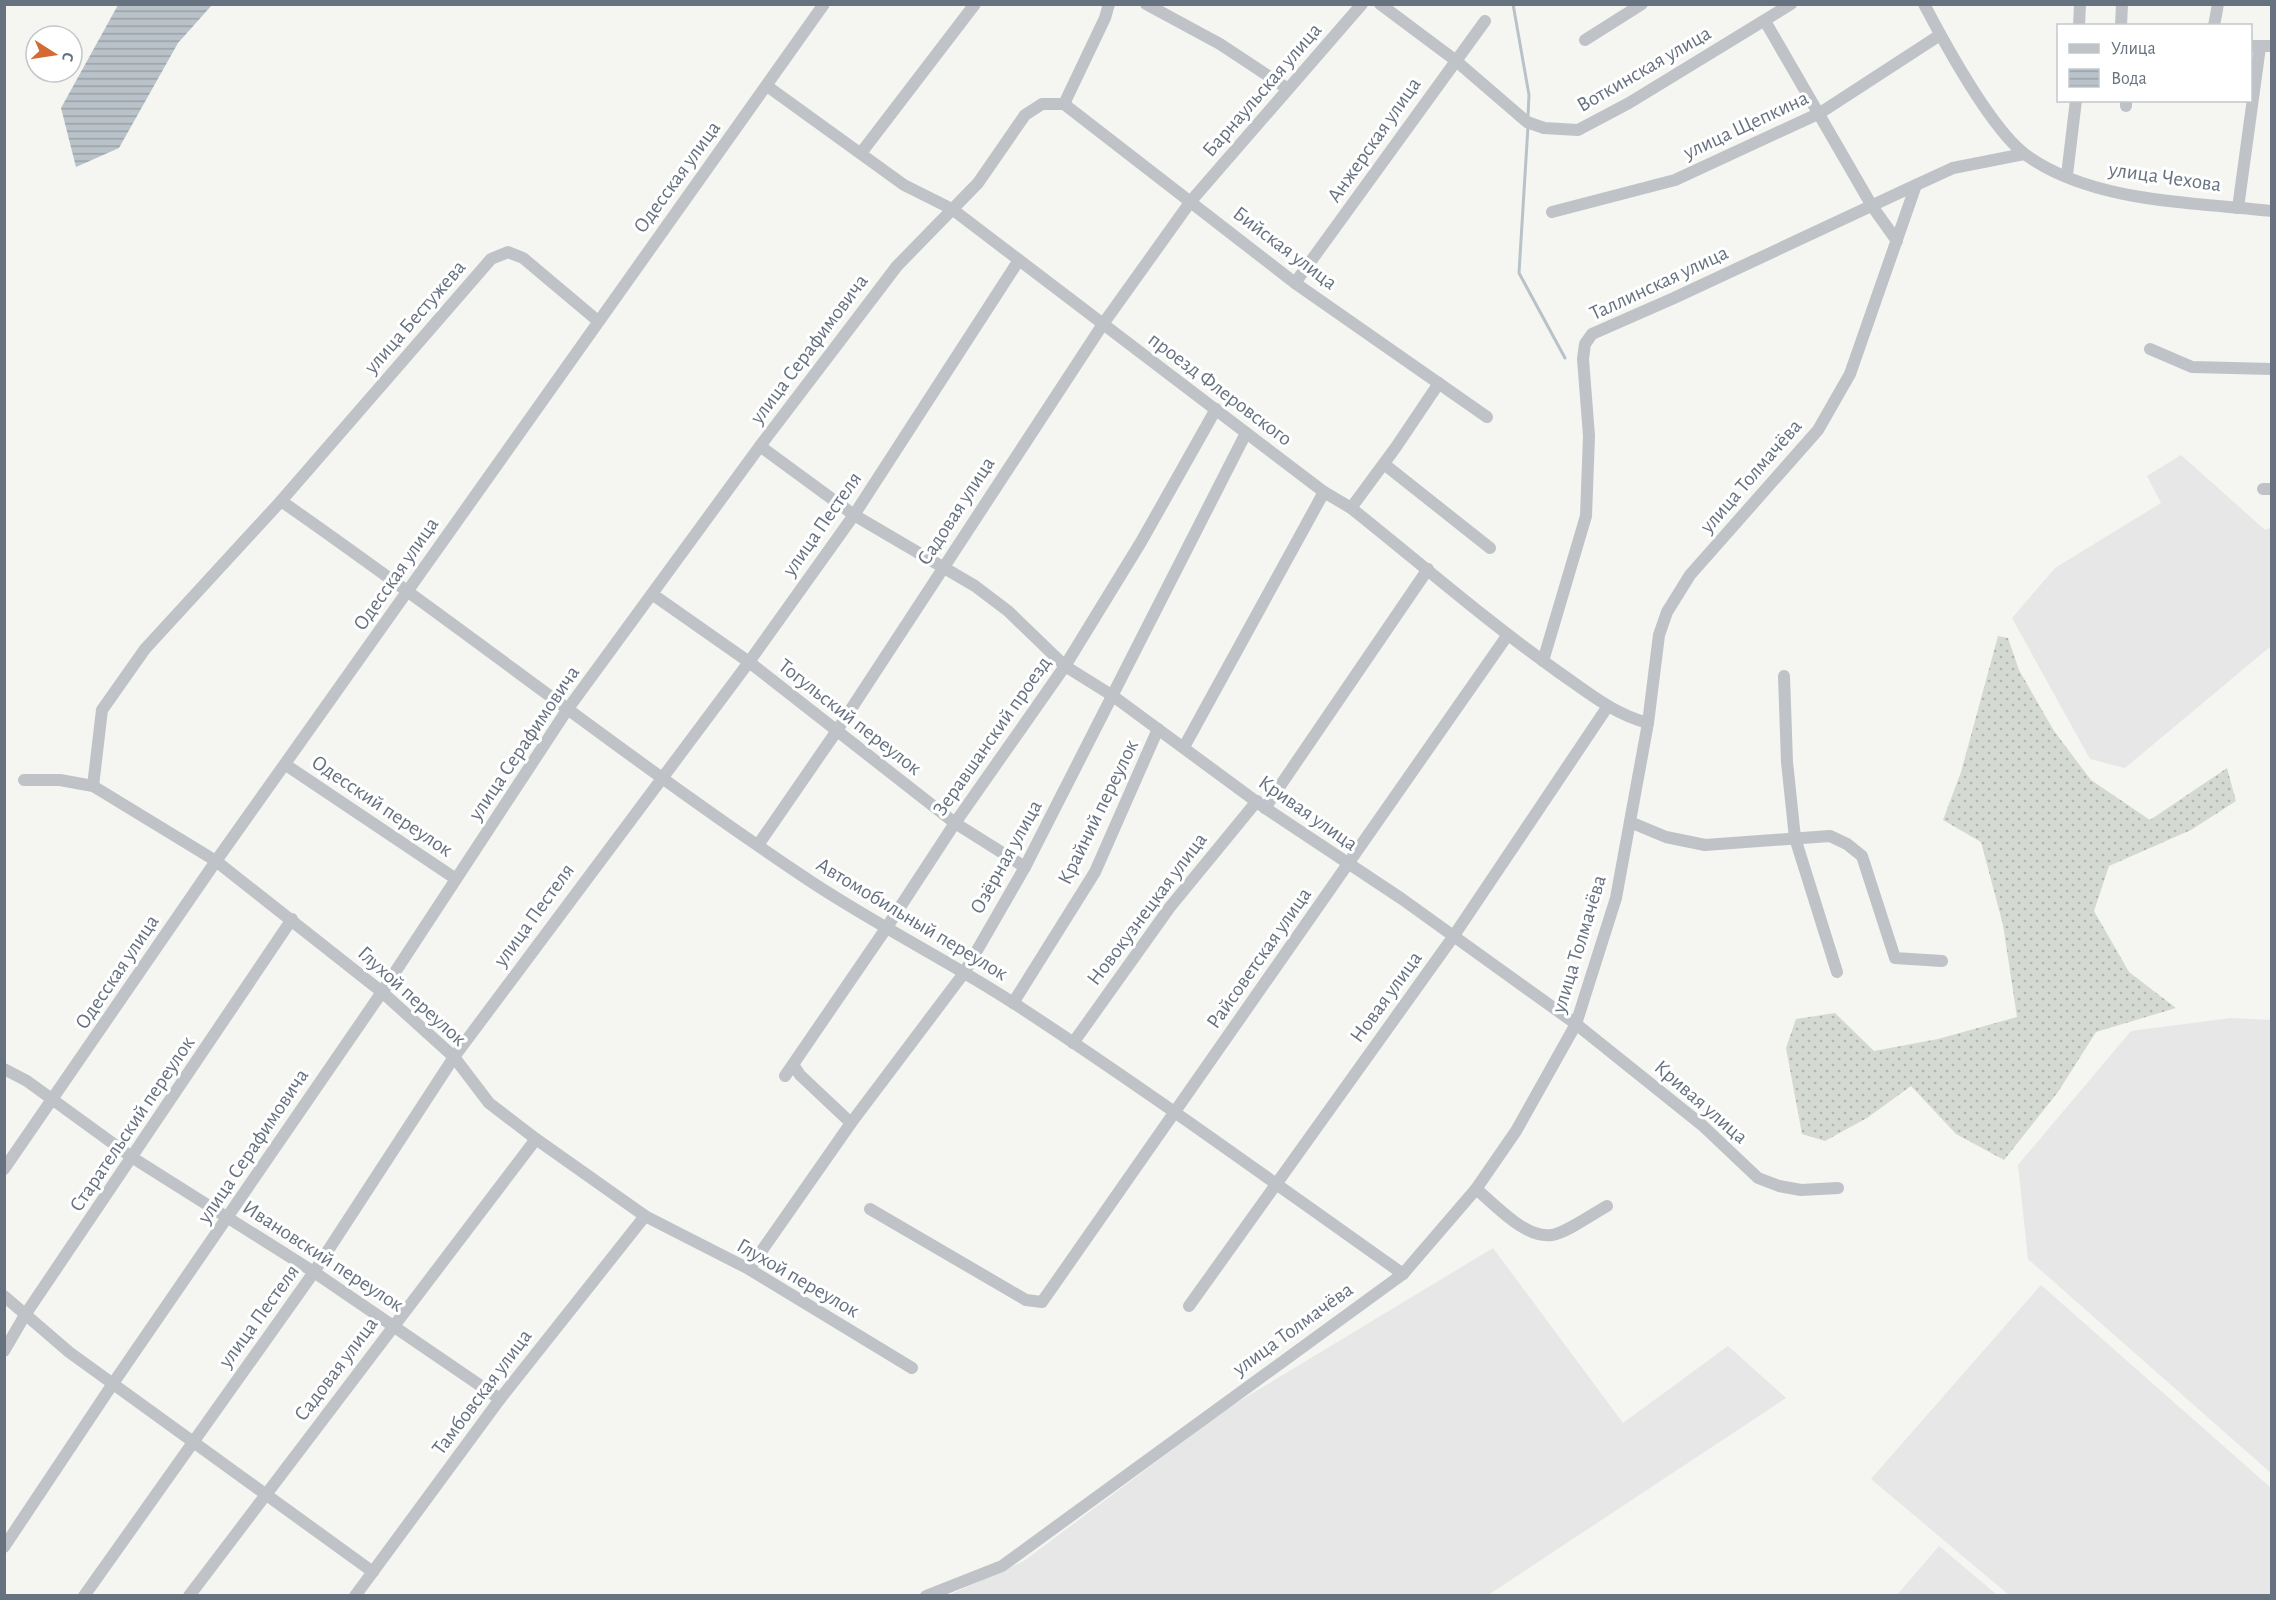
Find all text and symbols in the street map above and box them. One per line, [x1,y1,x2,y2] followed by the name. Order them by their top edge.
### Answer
[1198,19,1326,161] street label: Барнаульская улица
[1573,22,1715,116] street label: Воткинская улица
[24,24,84,84] north arrow
[2057,24,2252,102] legend
[2111,40,2156,58] text: Улица
[59,51,76,63] text: С
[2111,70,2147,88] text: Вода
[1323,73,1425,206] street label: Анжерская улица
[1679,87,1812,163] street label: улица Щепкина
[630,117,725,237] street label: Одесская улица
[2106,159,2223,195] street label: улица Чехова
[1229,202,1341,294] street label: Бийская улица
[1587,242,1732,324] street label: Таллинская улица
[360,256,470,378] street label: улица Бестужева
[746,270,872,428] street label: улица Серафимовича
[1144,328,1296,450] street label: проезд Флеровского
[1696,415,1806,538] street label: улица Толмачёва
[913,453,999,569] street label: Садовая улица
[778,468,865,581] street label: улица Пестеля
[349,513,443,634] street label: Одесская улица
[929,652,1055,820] street label: Зеравшанский проезд
[775,655,926,779] street label: Тогульский переулок
[464,662,584,825] street label: улица Серафимовича
[1054,736,1142,888] street label: Крайний переулок
[308,751,456,861] street label: Одесский переулок
[1255,771,1362,855] street label: Кривая улица
[966,796,1046,917] street label: Озёрная улица
[1083,829,1211,989] street label: Новокузнецкая улица
[813,854,1012,985] street label: Автомобильный переулок
[489,860,578,971] street label: улица Пестеля
[1548,872,1610,1016] street label: улица Толмачёва
[1203,883,1316,1032] street label: Райсоветская улица
[71,911,163,1033] street label: Одесская улица
[354,942,470,1050] street label: Глухой переулок
[1346,947,1426,1046] street label: Новая улица
[66,1032,199,1215] street label: Старательский переулок
[1650,1056,1752,1148] street label: Кривая улица
[193,1065,313,1228] street label: улица Серафимовича
[239,1196,407,1316] street label: Ивановский переулок
[733,1235,863,1322] street label: Глухой переулок
[214,1261,303,1372] street label: улица Пестеля
[1228,1278,1357,1380] street label: улица Толмачёва
[290,1313,382,1425] street label: Садовая улица
[428,1325,536,1459] street label: Тамбовская улица

